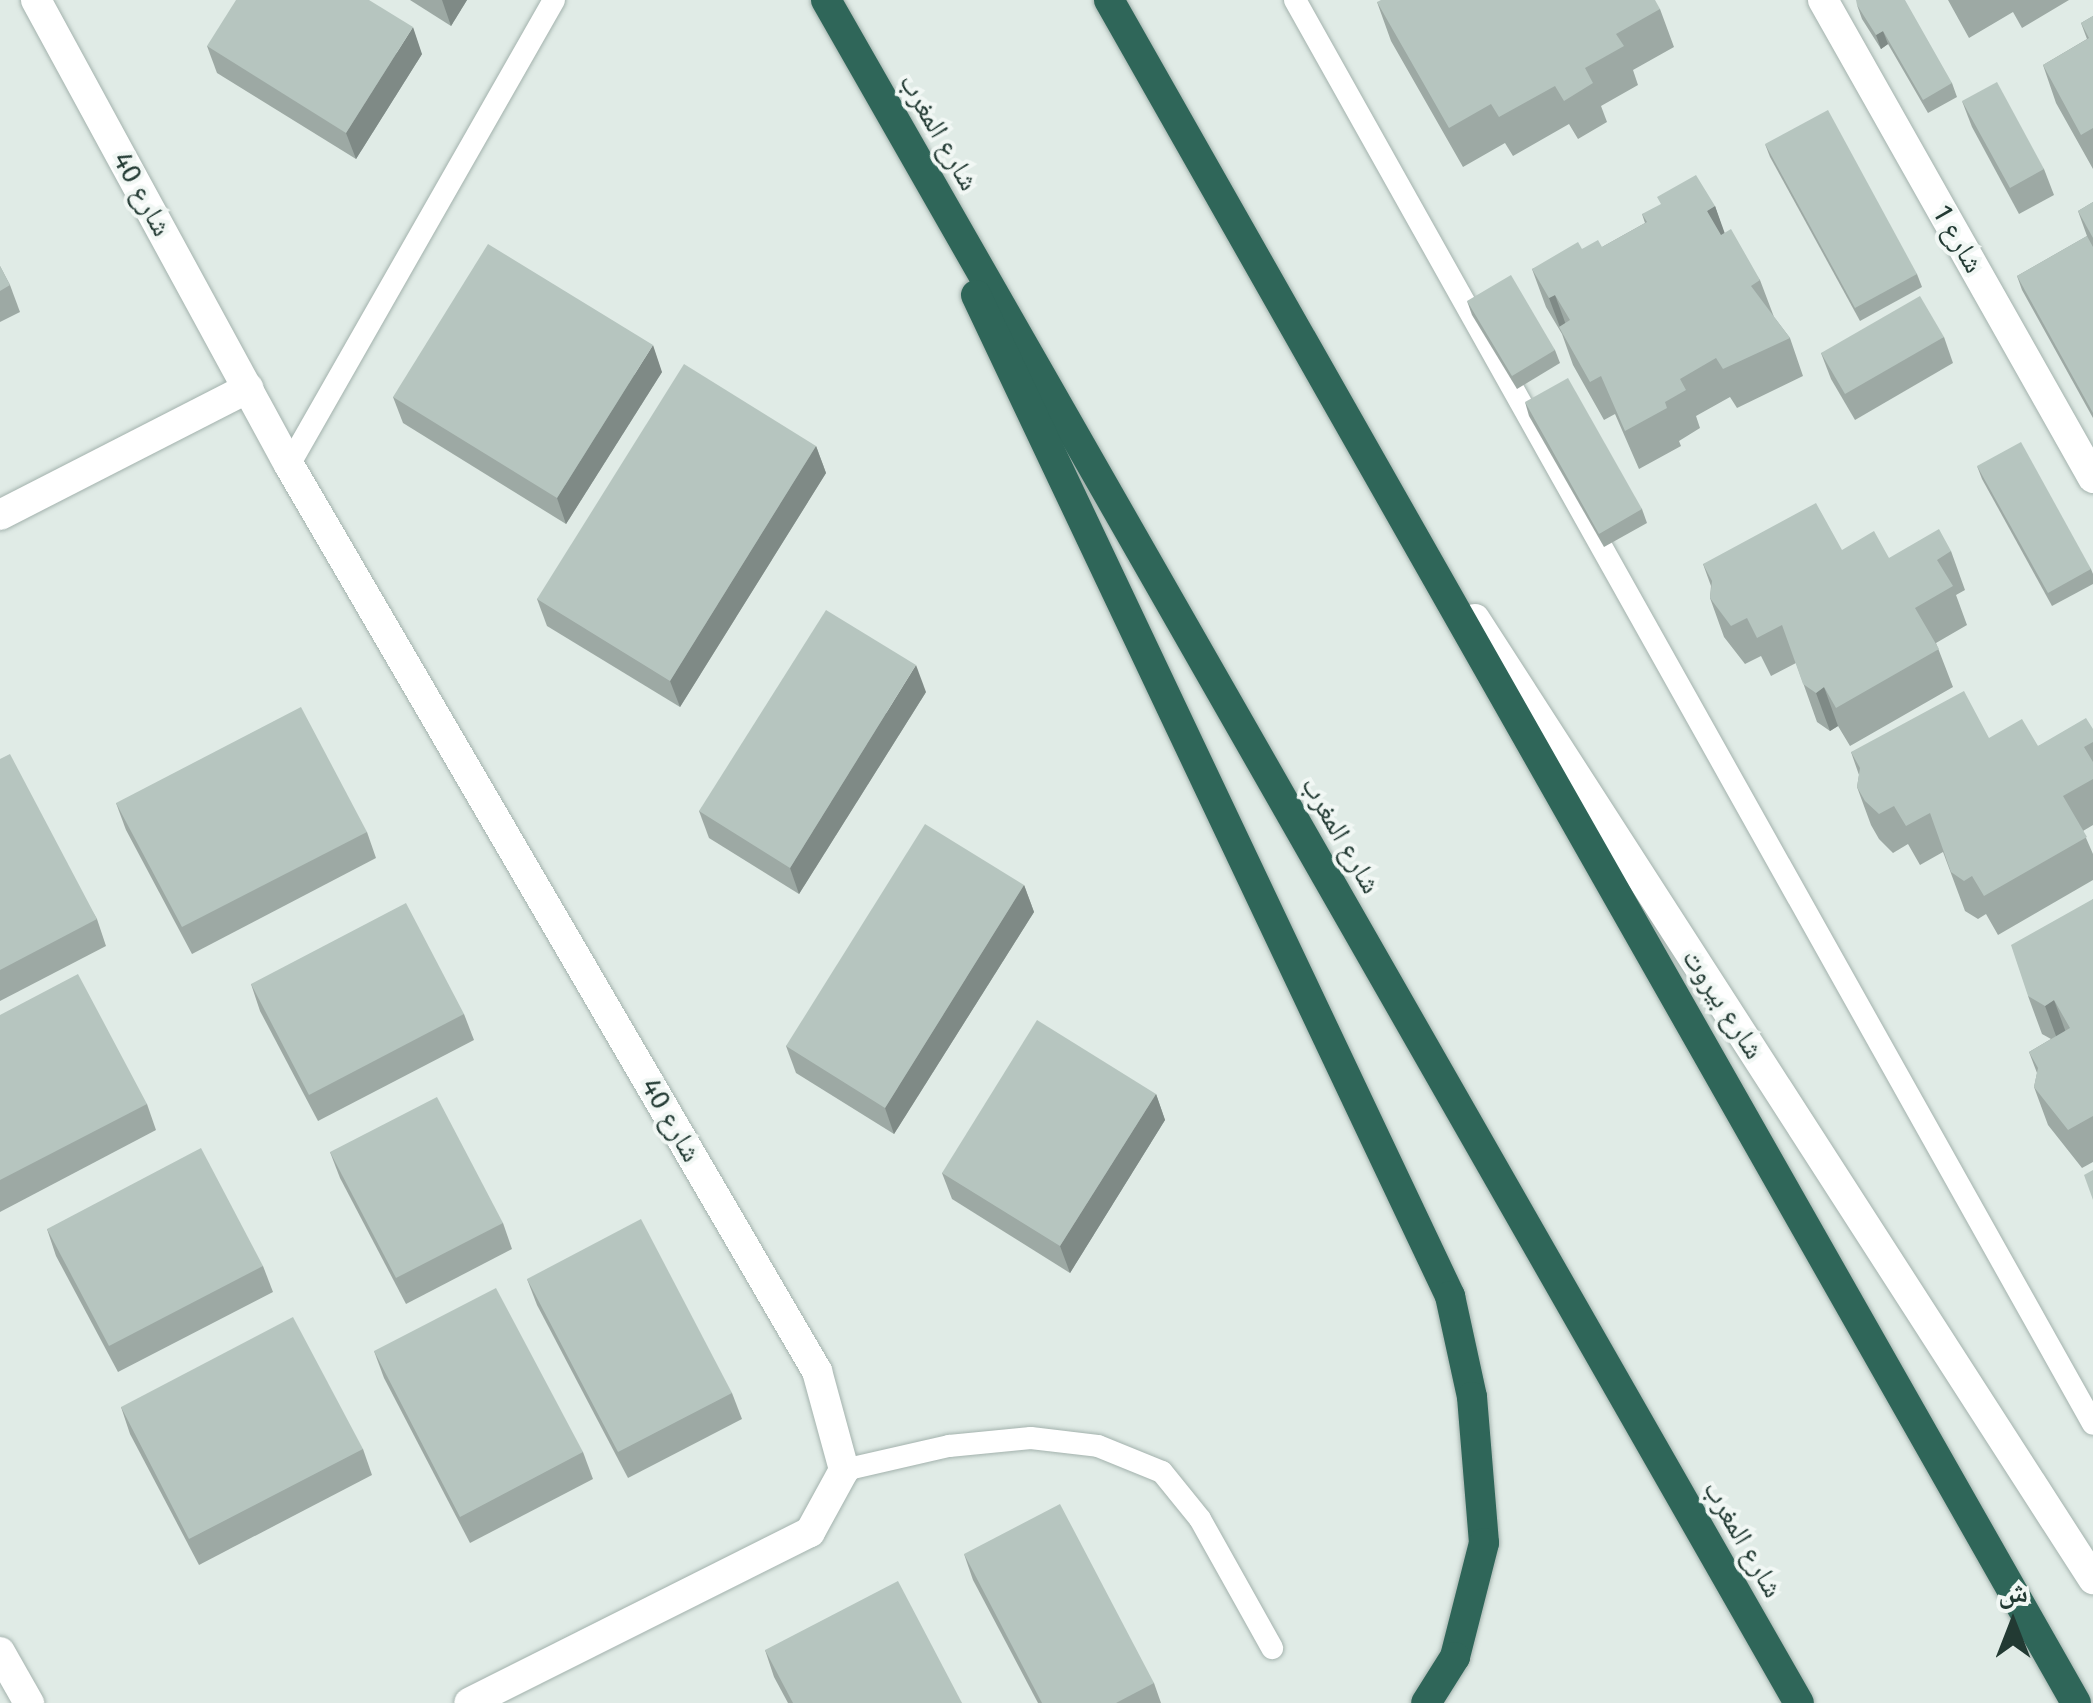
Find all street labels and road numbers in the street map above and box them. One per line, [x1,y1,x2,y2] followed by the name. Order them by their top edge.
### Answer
[892,68,986,196] street label: شارع المغرب
[105,146,179,242] street label: شارع 40
[1925,199,1991,279] street label: شارع 1
[1294,771,1388,899] street label: شارع المغرب
[1675,943,1771,1065] street label: شارع بيروت
[634,1072,708,1168] street label: شارع 40
[1696,1475,1790,1603] street label: شارع المغرب

